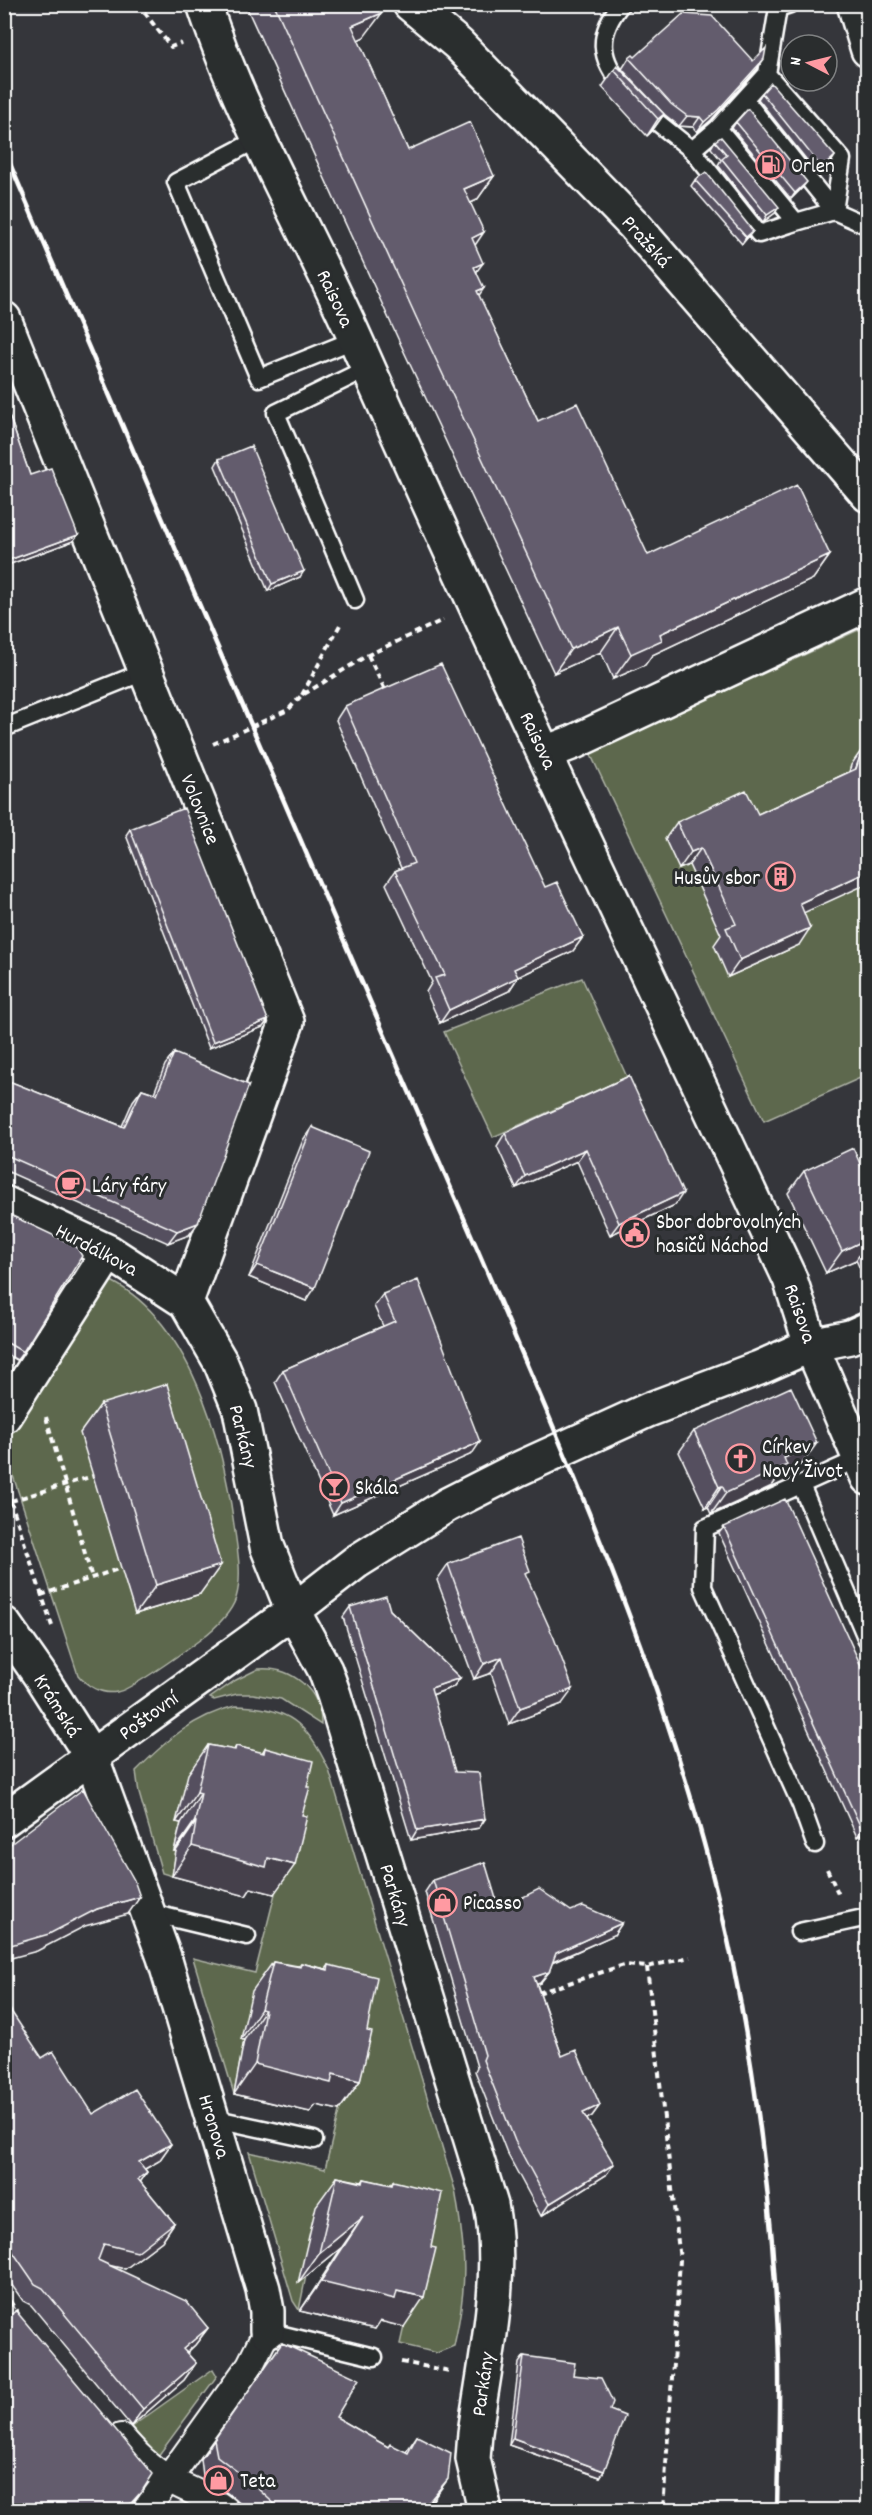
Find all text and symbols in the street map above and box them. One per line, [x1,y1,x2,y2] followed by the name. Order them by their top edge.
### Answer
[779,33,839,93] north arrow
[785,56,809,67] text: N
[754,149,786,181] fuel station icon: Orlen
[791,153,835,183] place label: Orlen
[613,210,677,277] street label: Pražská
[307,265,360,334] street label: Raisova
[510,707,563,776] street label: Raisova
[170,770,226,850] street label: Volovnice
[765,861,797,893] building icon: Husův sbor
[674,865,760,895] place label: Husův sbor
[55,1169,87,1201] cafe icon: Láry fáry
[92,1173,167,1203] place label: Láry fáry
[656,1209,801,1263] place label: Sbor dobrovolných hasičů Náchod
[49,1217,143,1286] street label: Hurdálkova
[619,1217,651,1249] public building icon: Sbor dobrovolných hasičů Náchod
[774,1280,823,1349] street label: Raisova
[219,1402,264,1472] street label: Parkány
[762,1434,843,1488] place label: Církev Nový Život
[725,1442,757,1474] church icon: Církev Nový Život
[318,1471,350,1503] bar icon: Skála
[355,1475,399,1505] place label: Skála
[24,1669,87,1745] street label: Krámská
[114,1684,188,1749] street label: Poštovní
[369,1861,417,1932] street label: Parkány
[426,1886,458,1918] shop icon: Picasso
[463,1890,522,1920] place label: Picasso
[188,2091,236,2164] street label: Hronova
[466,2350,504,2418] street label: Parkány
[203,2464,235,2496] shop icon: Teta
[240,2468,276,2498] place label: Teta

